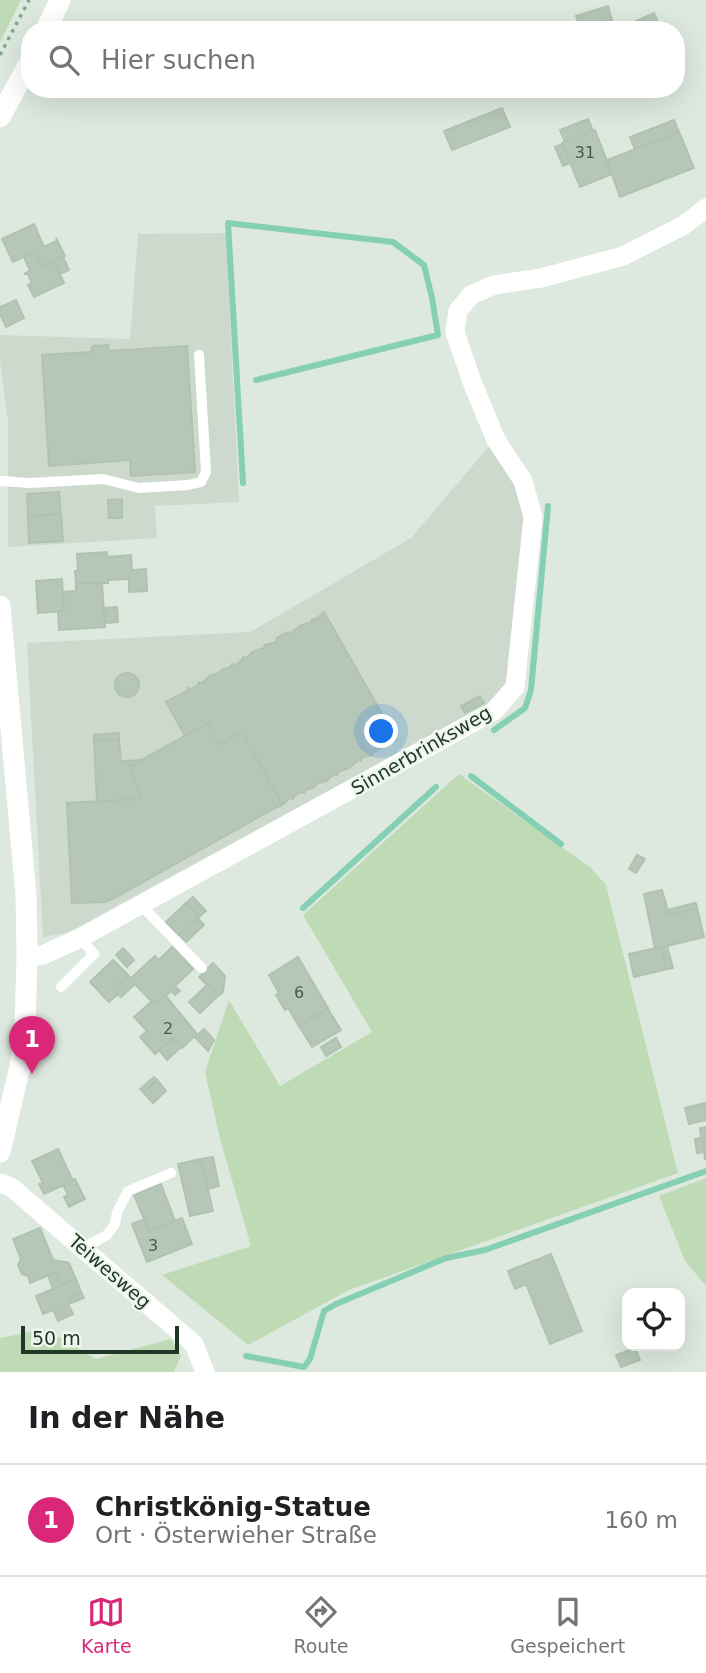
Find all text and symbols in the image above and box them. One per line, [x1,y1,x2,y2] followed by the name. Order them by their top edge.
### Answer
[21,21,685,98] search box
[45,41,83,79] icon: search
[101,45,256,75] text: Hier suchen
[575,143,595,162] house number: 31
[347,701,495,799] street label: Sinnerbrinksweg
[364,714,398,748] your location
[294,983,304,1002] house number: 6
[9,1016,55,1074] pin: 1
[163,1019,173,1038] house number: 2
[64,1229,156,1313] street label: Teiwesweg
[148,1236,158,1255] house number: 3
[622,1288,685,1351] map controls
[622,1288,685,1351] button: locate
[21,1323,178,1355] scale bar
[32,1327,81,1349] text: 50 m
[28,1400,225,1435] text: In der Nähe
[95,1492,371,1522] text: Christkönig-Statue
[43,1507,59,1533] text: 1
[604,1507,678,1533] text: 160 m
[95,1522,377,1548] text: Ort · Österwieher Straße
[81,1593,132,1657] tab: Karte
[293,1593,349,1657] tab: Route
[510,1593,625,1657] tab: Gespeichert

